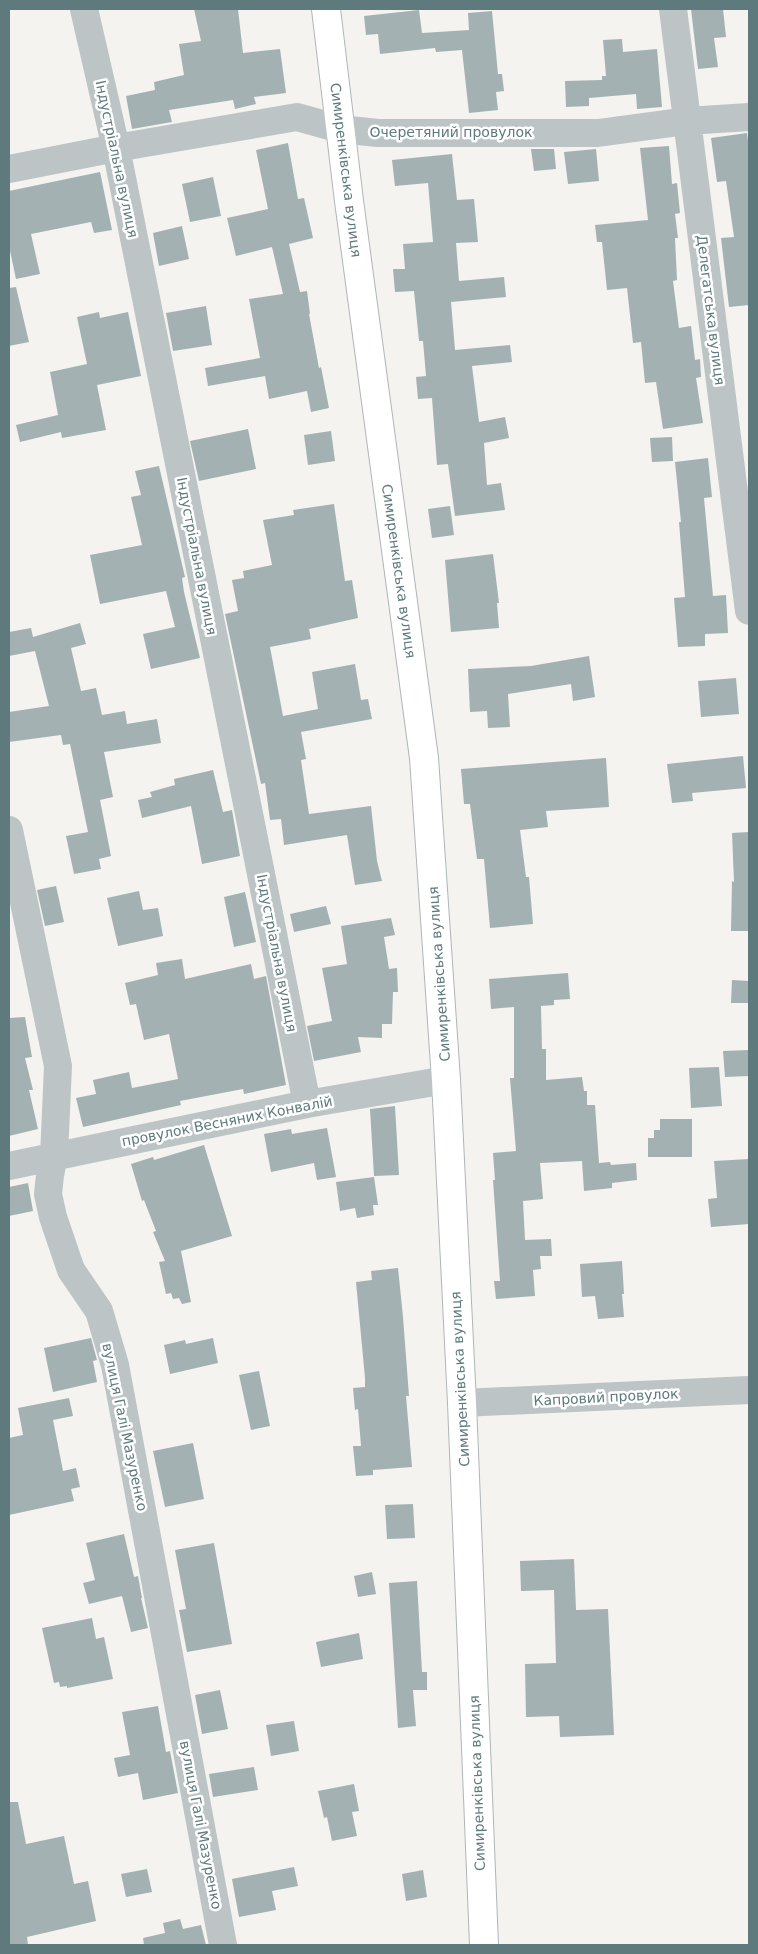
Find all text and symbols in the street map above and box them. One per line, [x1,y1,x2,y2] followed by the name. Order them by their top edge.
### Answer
[93,79,141,239] street label: Індустріальна вулиця
[327,82,365,258] street label: Симиренківська вулиця
[370,124,532,140] street label: Очеретяний провулок
[694,234,728,386] street label: Делегатська вулиця
[174,476,220,636] street label: Індустріальна вулиця
[379,483,419,659] street label: Симиренківська вулиця
[254,873,300,1033] street label: Індустріальна вулиця
[425,886,453,1062] street label: Симиренківська вулиця
[120,1093,334,1149] street label: провулок Весняних Конвалій
[447,1291,473,1467] street label: Симиренківська вулиця
[99,1341,151,1513] street label: вулиця Галі Мазуренко
[533,1385,679,1409] street label: Капровий провулок
[466,1695,488,1871] street label: Симиренківська вулиця
[177,1739,225,1911] street label: вулиця Галі Мазуренко

